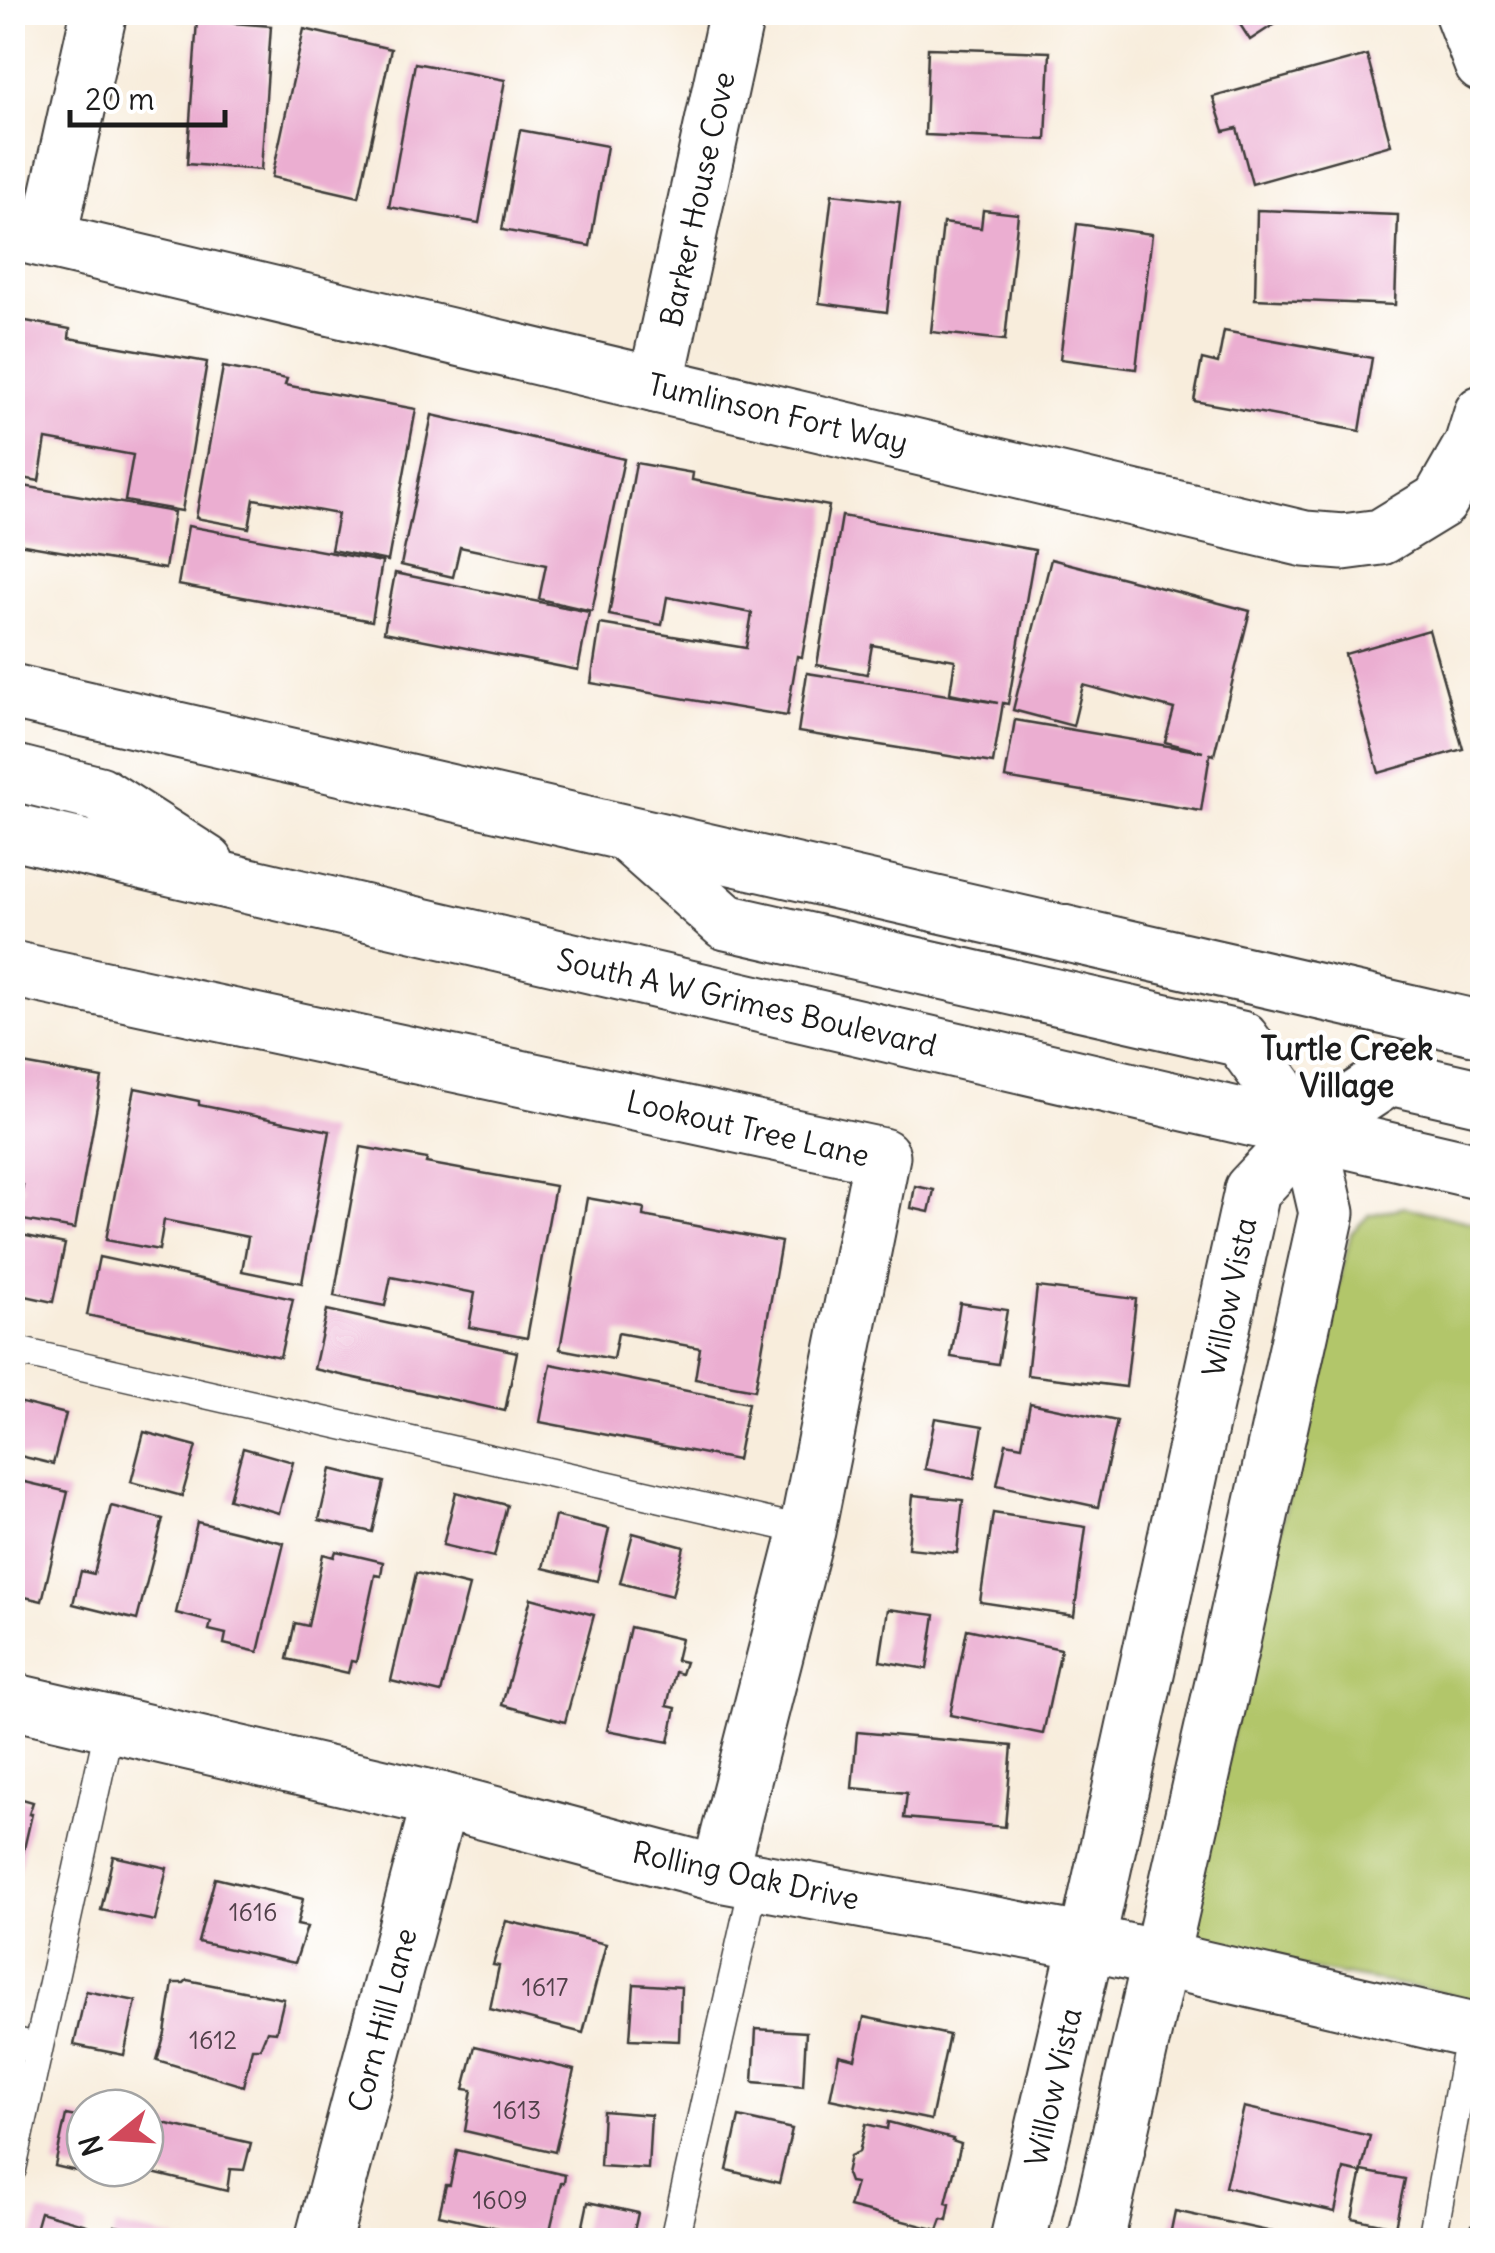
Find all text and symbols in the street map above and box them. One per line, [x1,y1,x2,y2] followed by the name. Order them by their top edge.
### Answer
[70,65,225,127] scale bar
[651,68,743,330] street label: Barker House Cove
[85,80,155,118] text: 20 m
[644,365,912,461] street label: Tumlinson Fort Way
[554,940,940,1064] street label: South A W Grimes Boulevard
[1261,1028,1433,1106] district label: Turtle Creek Village
[623,1082,873,1174] street label: Lookout Tree Lane
[1194,1214,1264,1380] street label: Willow Vista
[629,1832,863,1918] street label: Rolling Oak Drive
[229,1896,277,1928] house number: 1616
[339,1924,425,2116] street label: Corn Hill Lane
[522,1971,568,2003] house number: 1617
[1016,2004,1090,2170] street label: Willow Vista
[189,2024,237,2056] house number: 1612
[65,2088,165,2188] north arrow
[493,2094,541,2126] house number: 1613
[71,2131,111,2160] text: N
[472,2184,528,2216] house number: 1609

